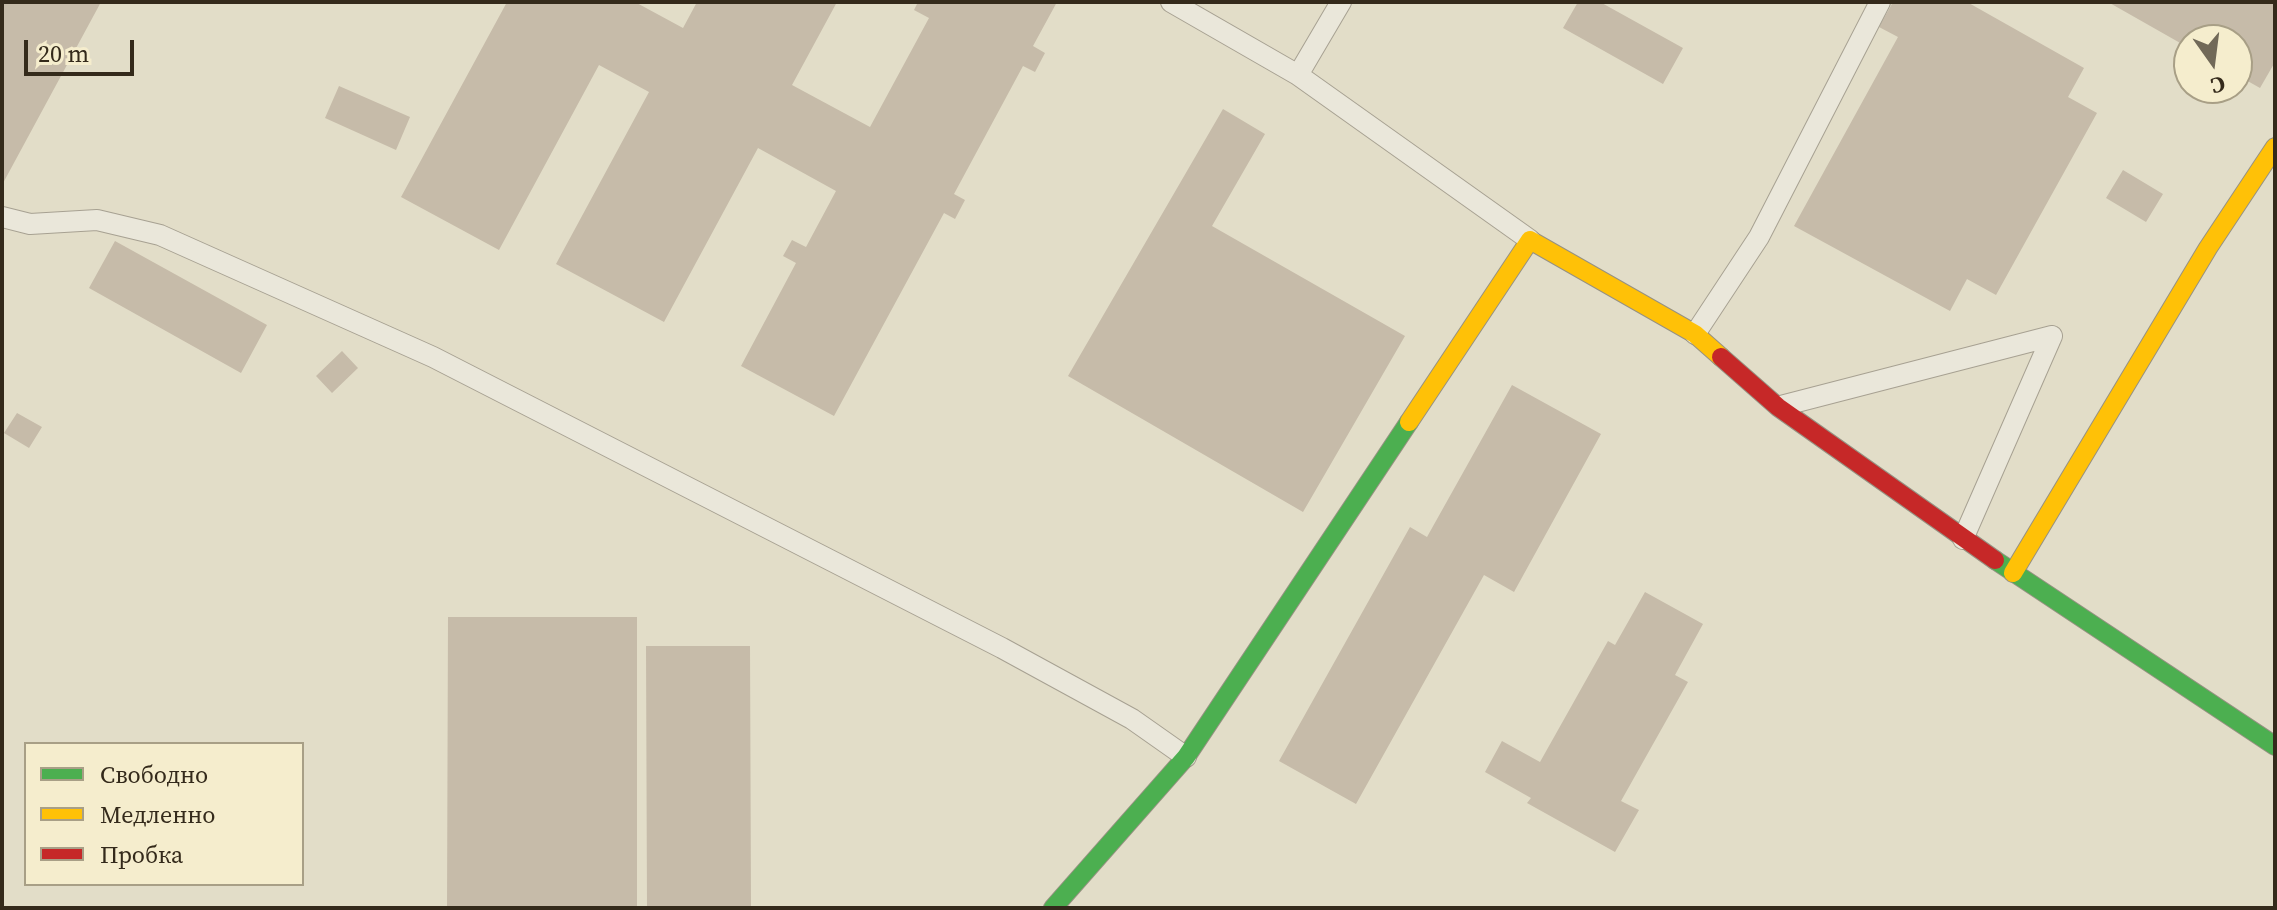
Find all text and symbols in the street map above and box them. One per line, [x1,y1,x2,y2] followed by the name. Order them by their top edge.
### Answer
[28,24,138,74] scale bar
[2173,24,2253,104] north arrow
[38,37,89,70] text: 20 m
[2208,69,2229,102] text: С
[24,742,304,886] legend
[100,758,208,791] text: Свободно
[100,798,215,831] text: Медленно
[100,838,183,871] text: Пробка

